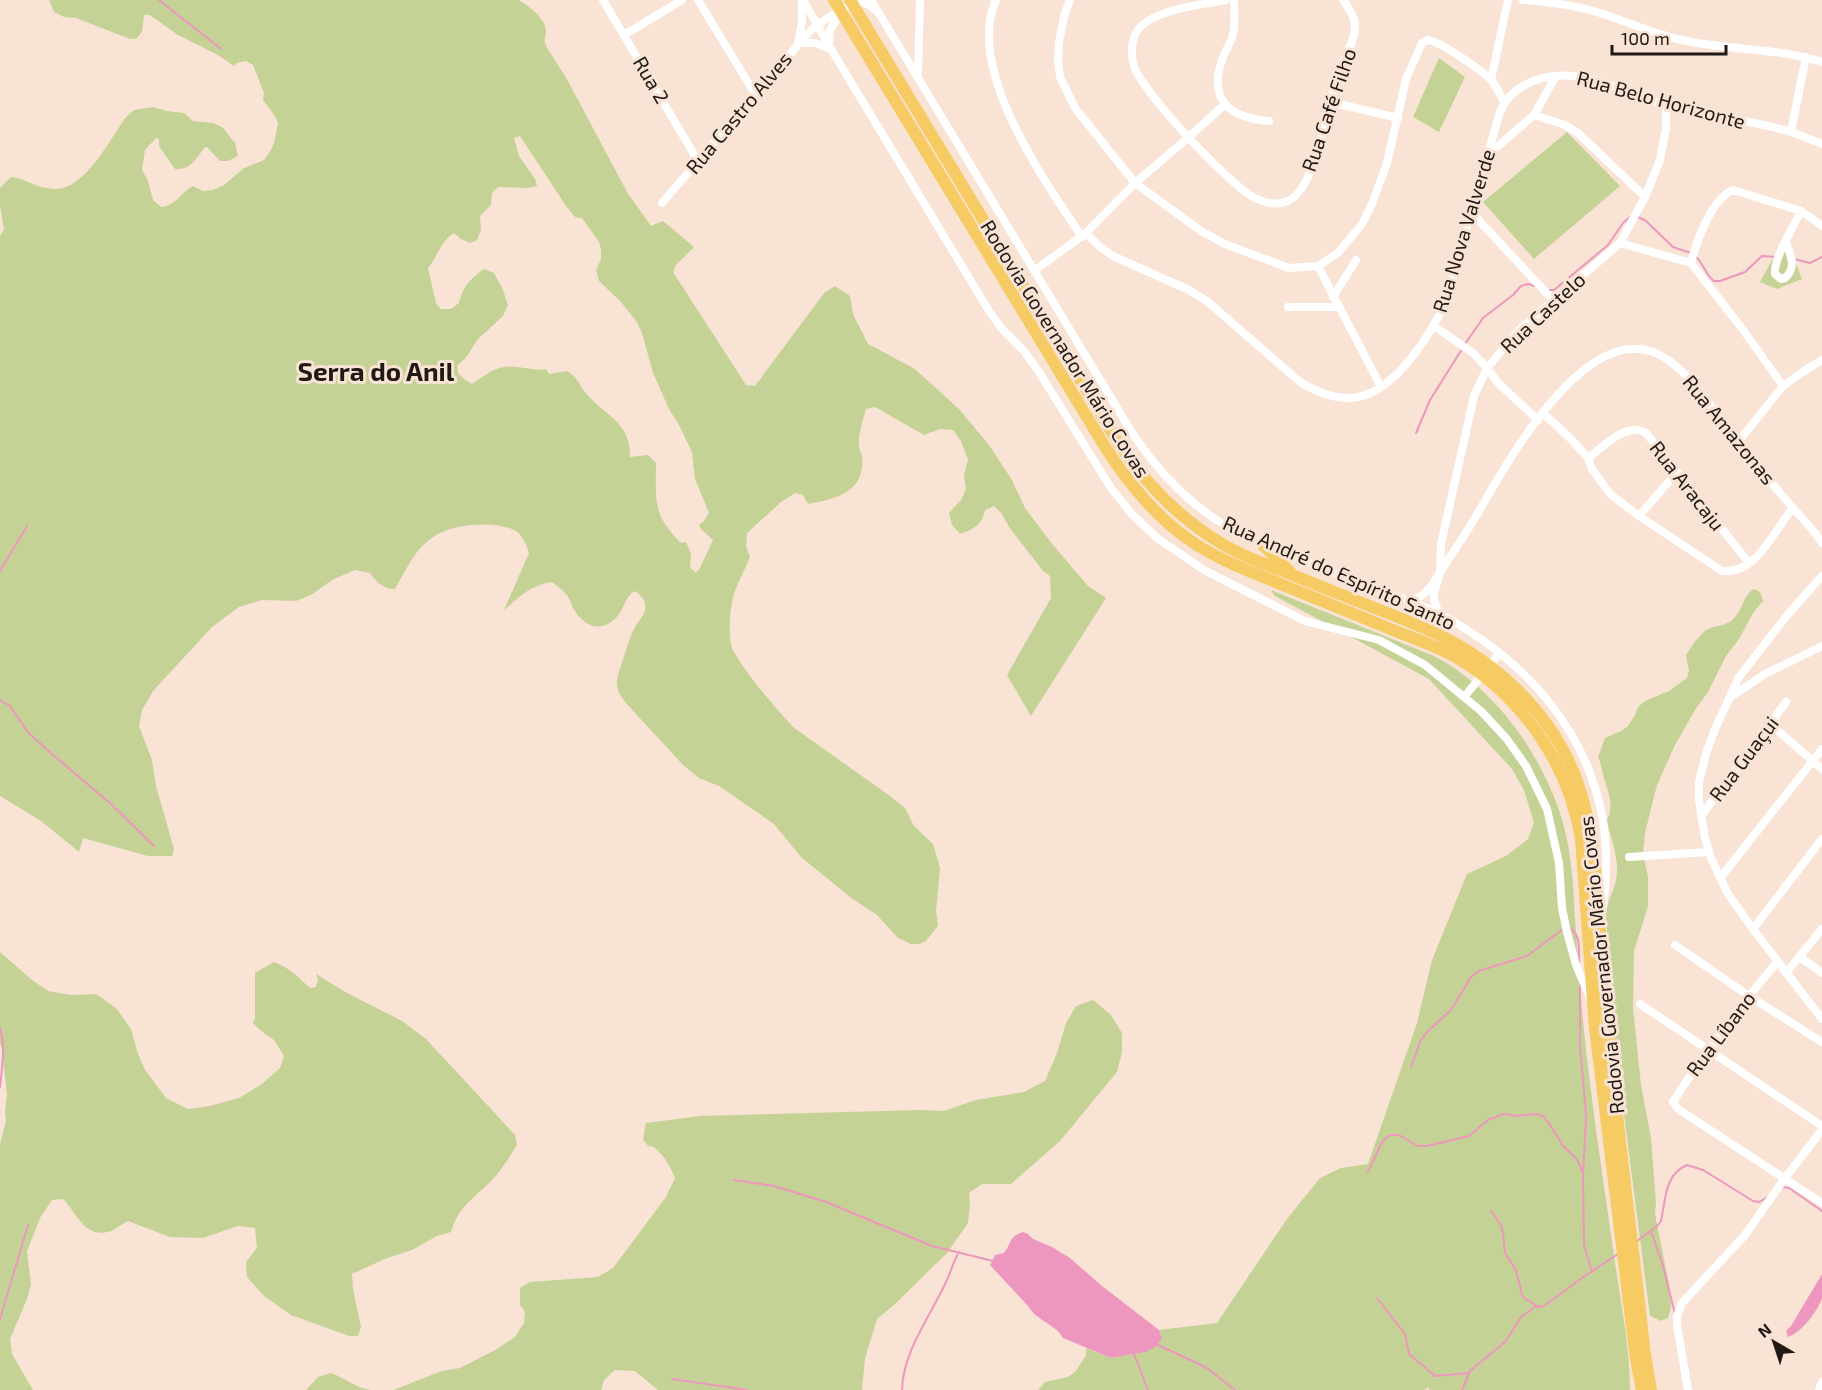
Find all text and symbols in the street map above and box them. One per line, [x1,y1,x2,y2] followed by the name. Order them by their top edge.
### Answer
[1612,18,1726,56] scale bar
[1621,27,1670,49] text: 100 m
[1296,45,1360,175] street label: Rua Café Filho
[680,47,796,178] street label: Rua Castro Alves
[629,52,675,107] street label: Rua 2
[1574,65,1748,133] street label: Rua Belo Horizonte
[1427,146,1499,315] street label: Rua Nova Valverde
[976,215,1155,482] street label: Rodovia Governador Mário Covas
[1495,267,1590,358] street label: Rua Castelo
[298,355,455,386] district label: Serra do Anil
[1678,370,1781,489] street label: Rua Amazonas
[1645,436,1730,535] street label: Rua Aracaju
[1220,510,1459,634] street label: Rua André do Espírito Santo
[1703,711,1784,806] street label: Rua Guaçui
[1573,815,1629,1115] street label: Rodovia Governador Mário Covas
[1681,986,1760,1080] street label: Rua Líbano
[1744,1312,1804,1372] north arrow
[1754,1319,1775,1341] text: N

